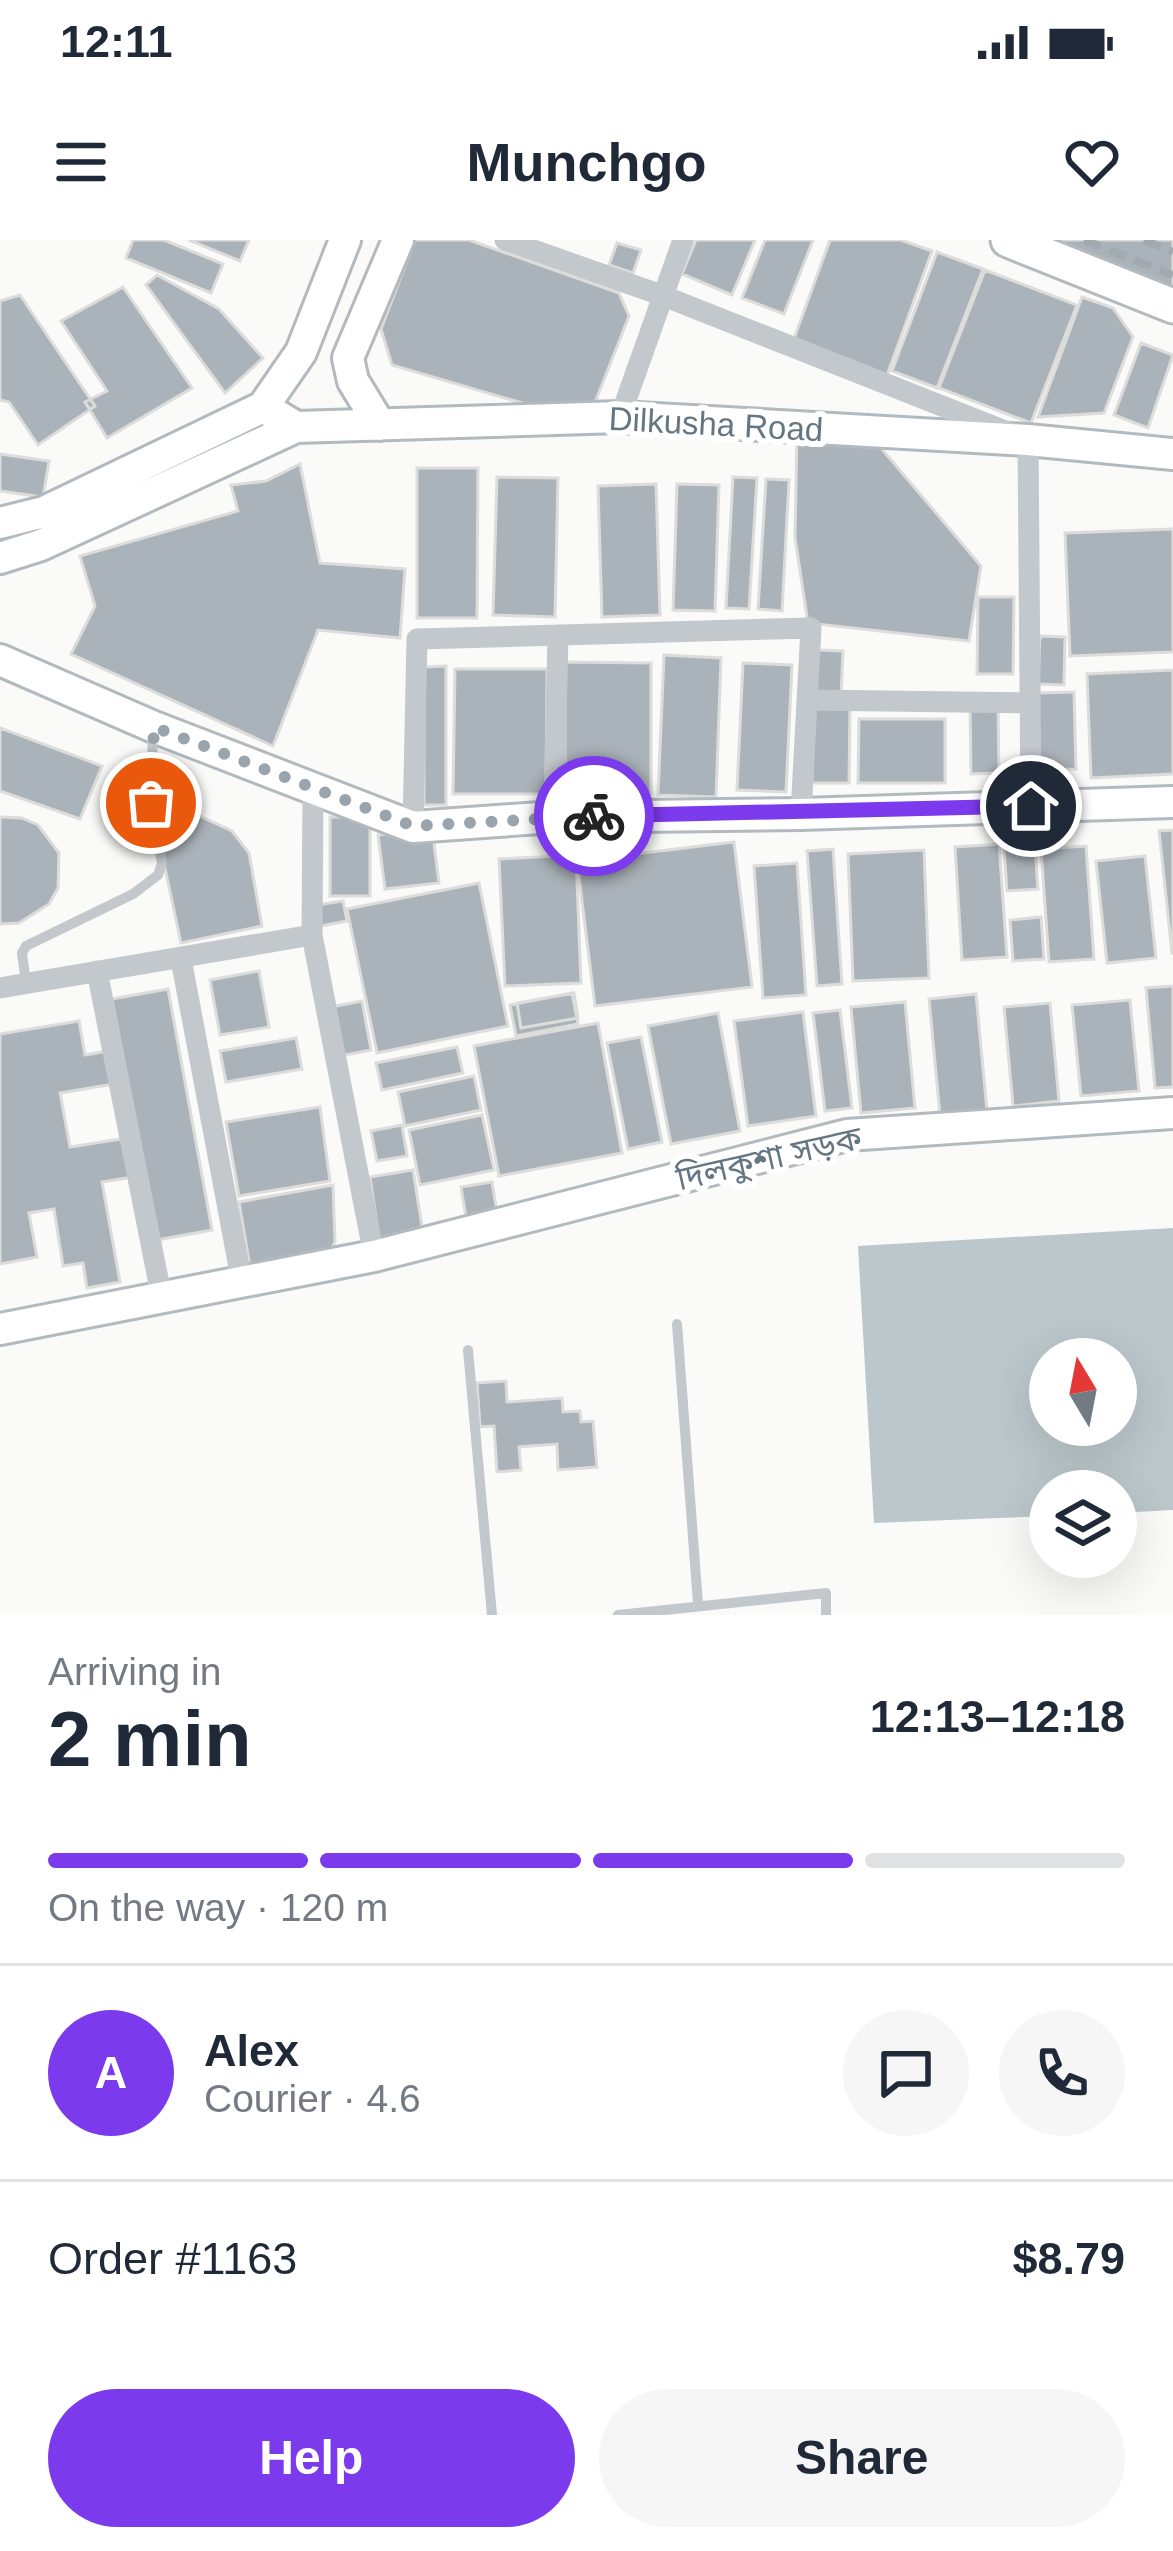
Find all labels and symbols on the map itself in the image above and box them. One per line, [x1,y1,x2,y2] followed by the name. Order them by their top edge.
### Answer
[608,400,824,448] street label: Dilkusha Road
[100,752,202,854] pin
[980,755,1082,857] pin
[534,756,654,876] courier
[672,1118,866,1198] street label: দিলকুশা সড়ক
[1029,1338,1137,1446] north arrow

